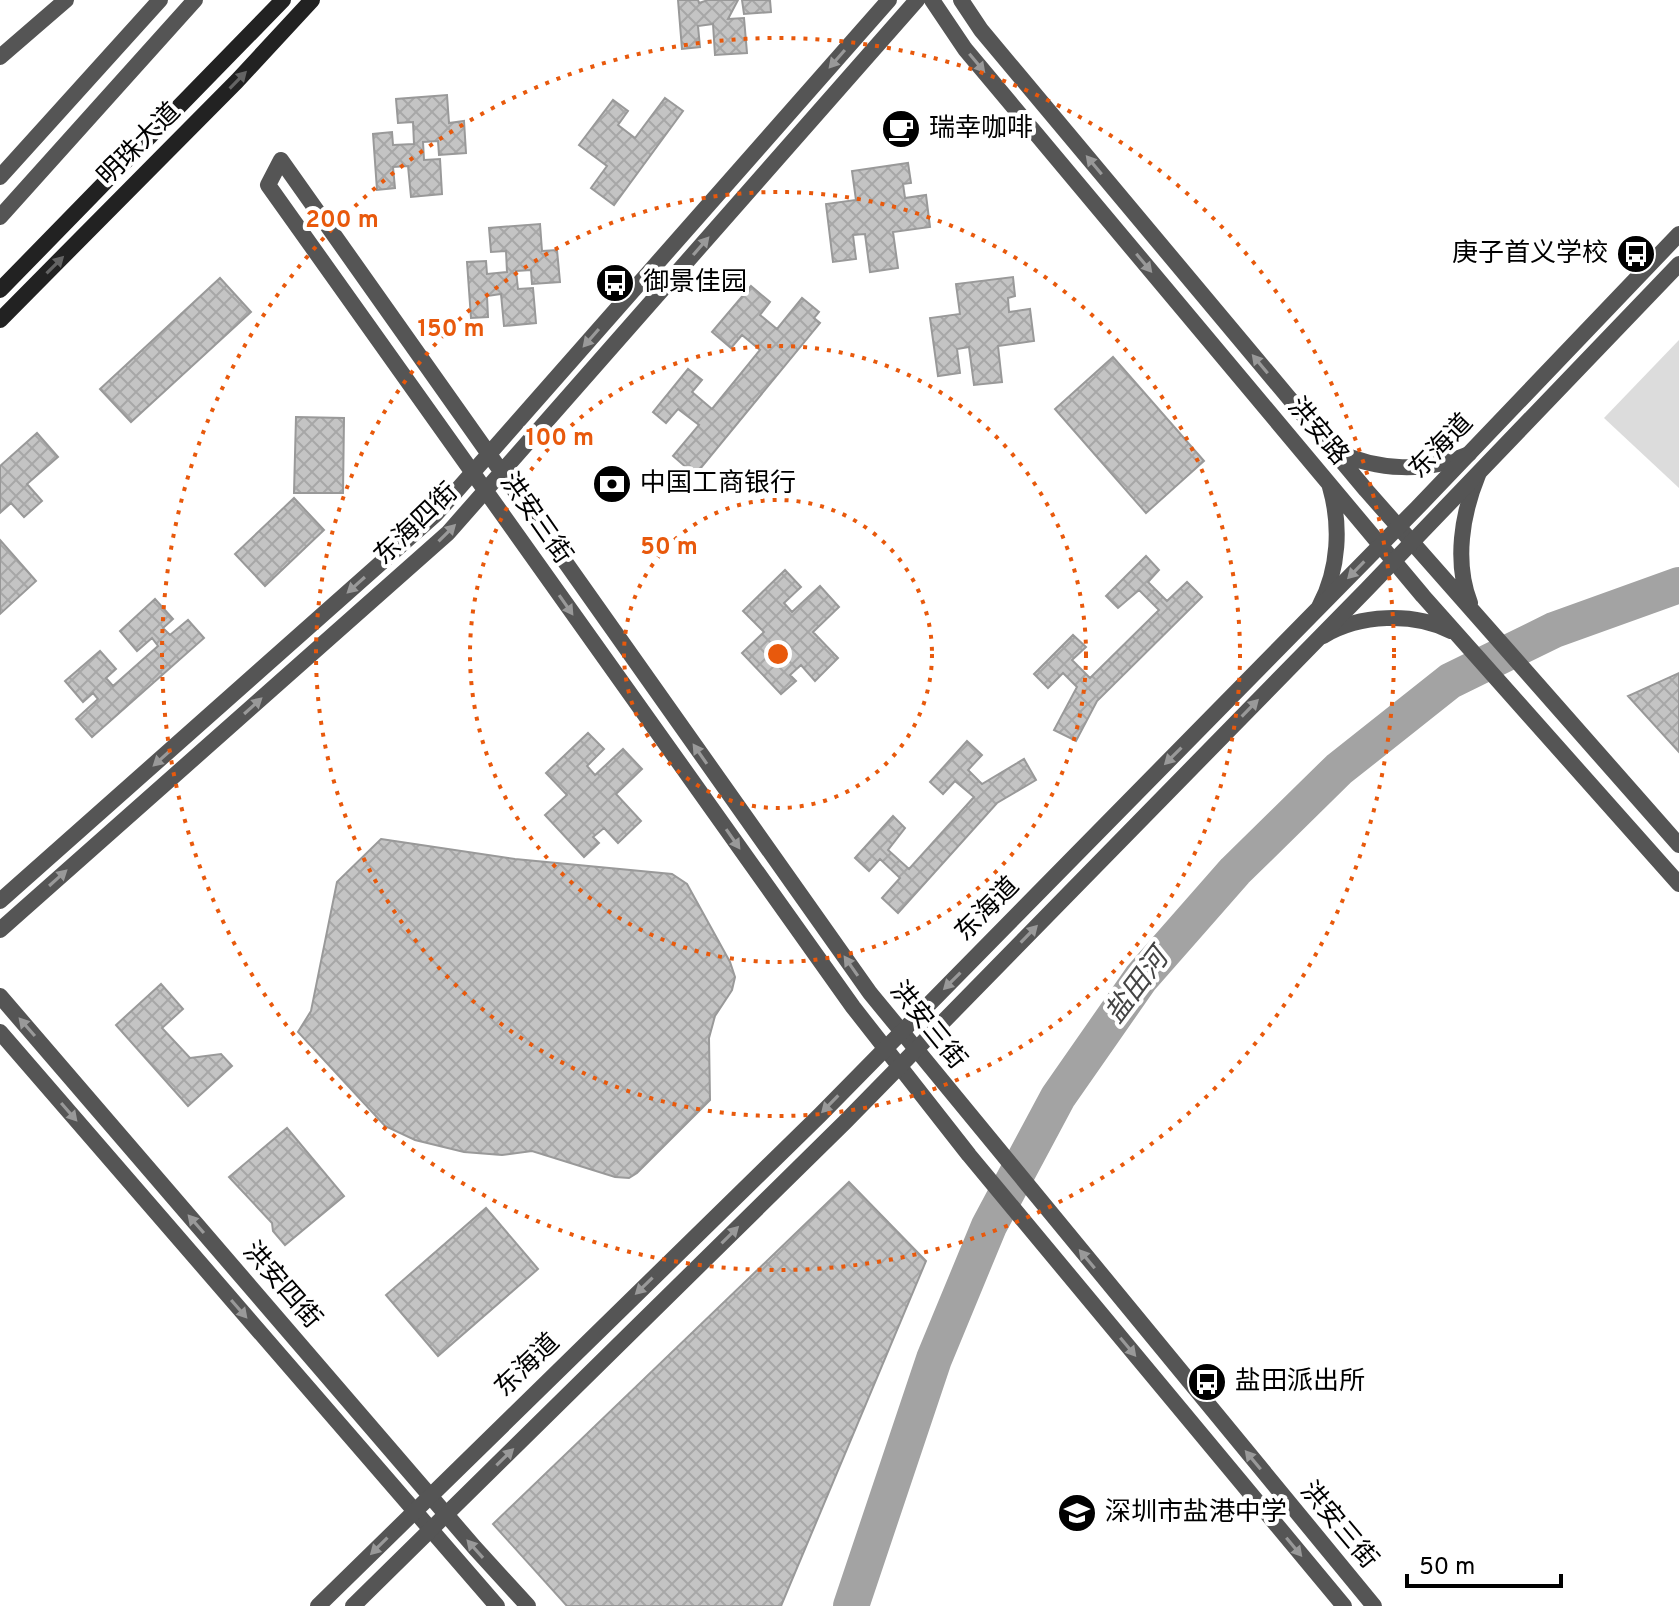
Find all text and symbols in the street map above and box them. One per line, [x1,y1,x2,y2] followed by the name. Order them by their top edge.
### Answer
[829,49,847,68] one-way arrow
[968,53,985,73] one-way arrow
[228,71,247,90] one-way arrow
[92,97,188,193] street label: 明珠大道
[880,108,922,150] cafe icon: 瑞幸咖啡
[929,113,1033,146] place label: 瑞幸咖啡
[1086,155,1103,175] one-way arrow
[305,206,379,236] text: 200 m
[1615,233,1657,275] bus stop icon: 庚子首义学校
[692,236,709,256] one-way arrow
[1452,238,1608,271] place label: 庚子首义学校
[1135,252,1152,272] one-way arrow
[45,256,64,275] one-way arrow
[594,262,636,304] bus stop icon: 御景佳园
[643,267,747,300] place label: 御景佳园
[417,315,485,345] text: 150 m
[583,328,601,347] one-way arrow
[1253,354,1269,374] one-way arrow
[1279,392,1355,472] street label: 洪安路
[1403,407,1481,487] street label: 东海道
[526,424,594,454] text: 100 m
[591,463,633,505] bank icon: 中国工商银行
[492,467,578,571] street label: 洪安三街
[640,468,796,501] place label: 中国工商银行
[368,477,466,573] street label: 东海四街
[437,524,456,543] one-way arrow
[640,533,698,563] text: 50 m
[1347,560,1366,579] one-way arrow
[346,576,366,593] one-way arrow
[558,594,574,615] one-way arrow
[764,640,792,668] centre of rings
[243,697,262,715] one-way arrow
[1240,699,1259,718] one-way arrow
[693,743,709,764] one-way arrow
[1165,746,1183,765] one-way arrow
[152,748,171,766] one-way arrow
[725,829,741,850] one-way arrow
[48,870,68,887] one-way arrow
[949,871,1027,949] street label: 东海道
[1019,925,1038,944] one-way arrow
[1098,939,1181,1031] water label: 盐田河
[843,956,859,977] one-way arrow
[943,971,962,990] one-way arrow
[881,975,973,1077] street label: 洪安三街
[19,1017,36,1037] one-way arrow
[821,1094,840,1113] one-way arrow
[60,1102,77,1122] one-way arrow
[188,1215,205,1235] one-way arrow
[721,1226,739,1245] one-way arrow
[234,1236,328,1336] street label: 洪安四街
[1079,1249,1096,1269] one-way arrow
[635,1276,654,1295] one-way arrow
[230,1299,247,1319] one-way arrow
[488,1327,568,1405] street label: 东海道
[1119,1336,1136,1356] one-way arrow
[1186,1361,1228,1403] bus stop icon: 盐田派出所
[1235,1366,1365,1399] place label: 盐田派出所
[495,1448,514,1467] one-way arrow
[1245,1450,1262,1470] one-way arrow
[1292,1476,1384,1576] street label: 洪安三街
[1056,1492,1098,1534] school or university icon: 深圳市盐港中学
[1105,1497,1287,1530] place label: 深圳市盐港中学
[1285,1536,1302,1556] one-way arrow
[370,1537,389,1555] one-way arrow
[1407,1538,1561,1588] scale bar
[467,1539,485,1558] one-way arrow
[1419,1553,1475,1583] text: 50 m

